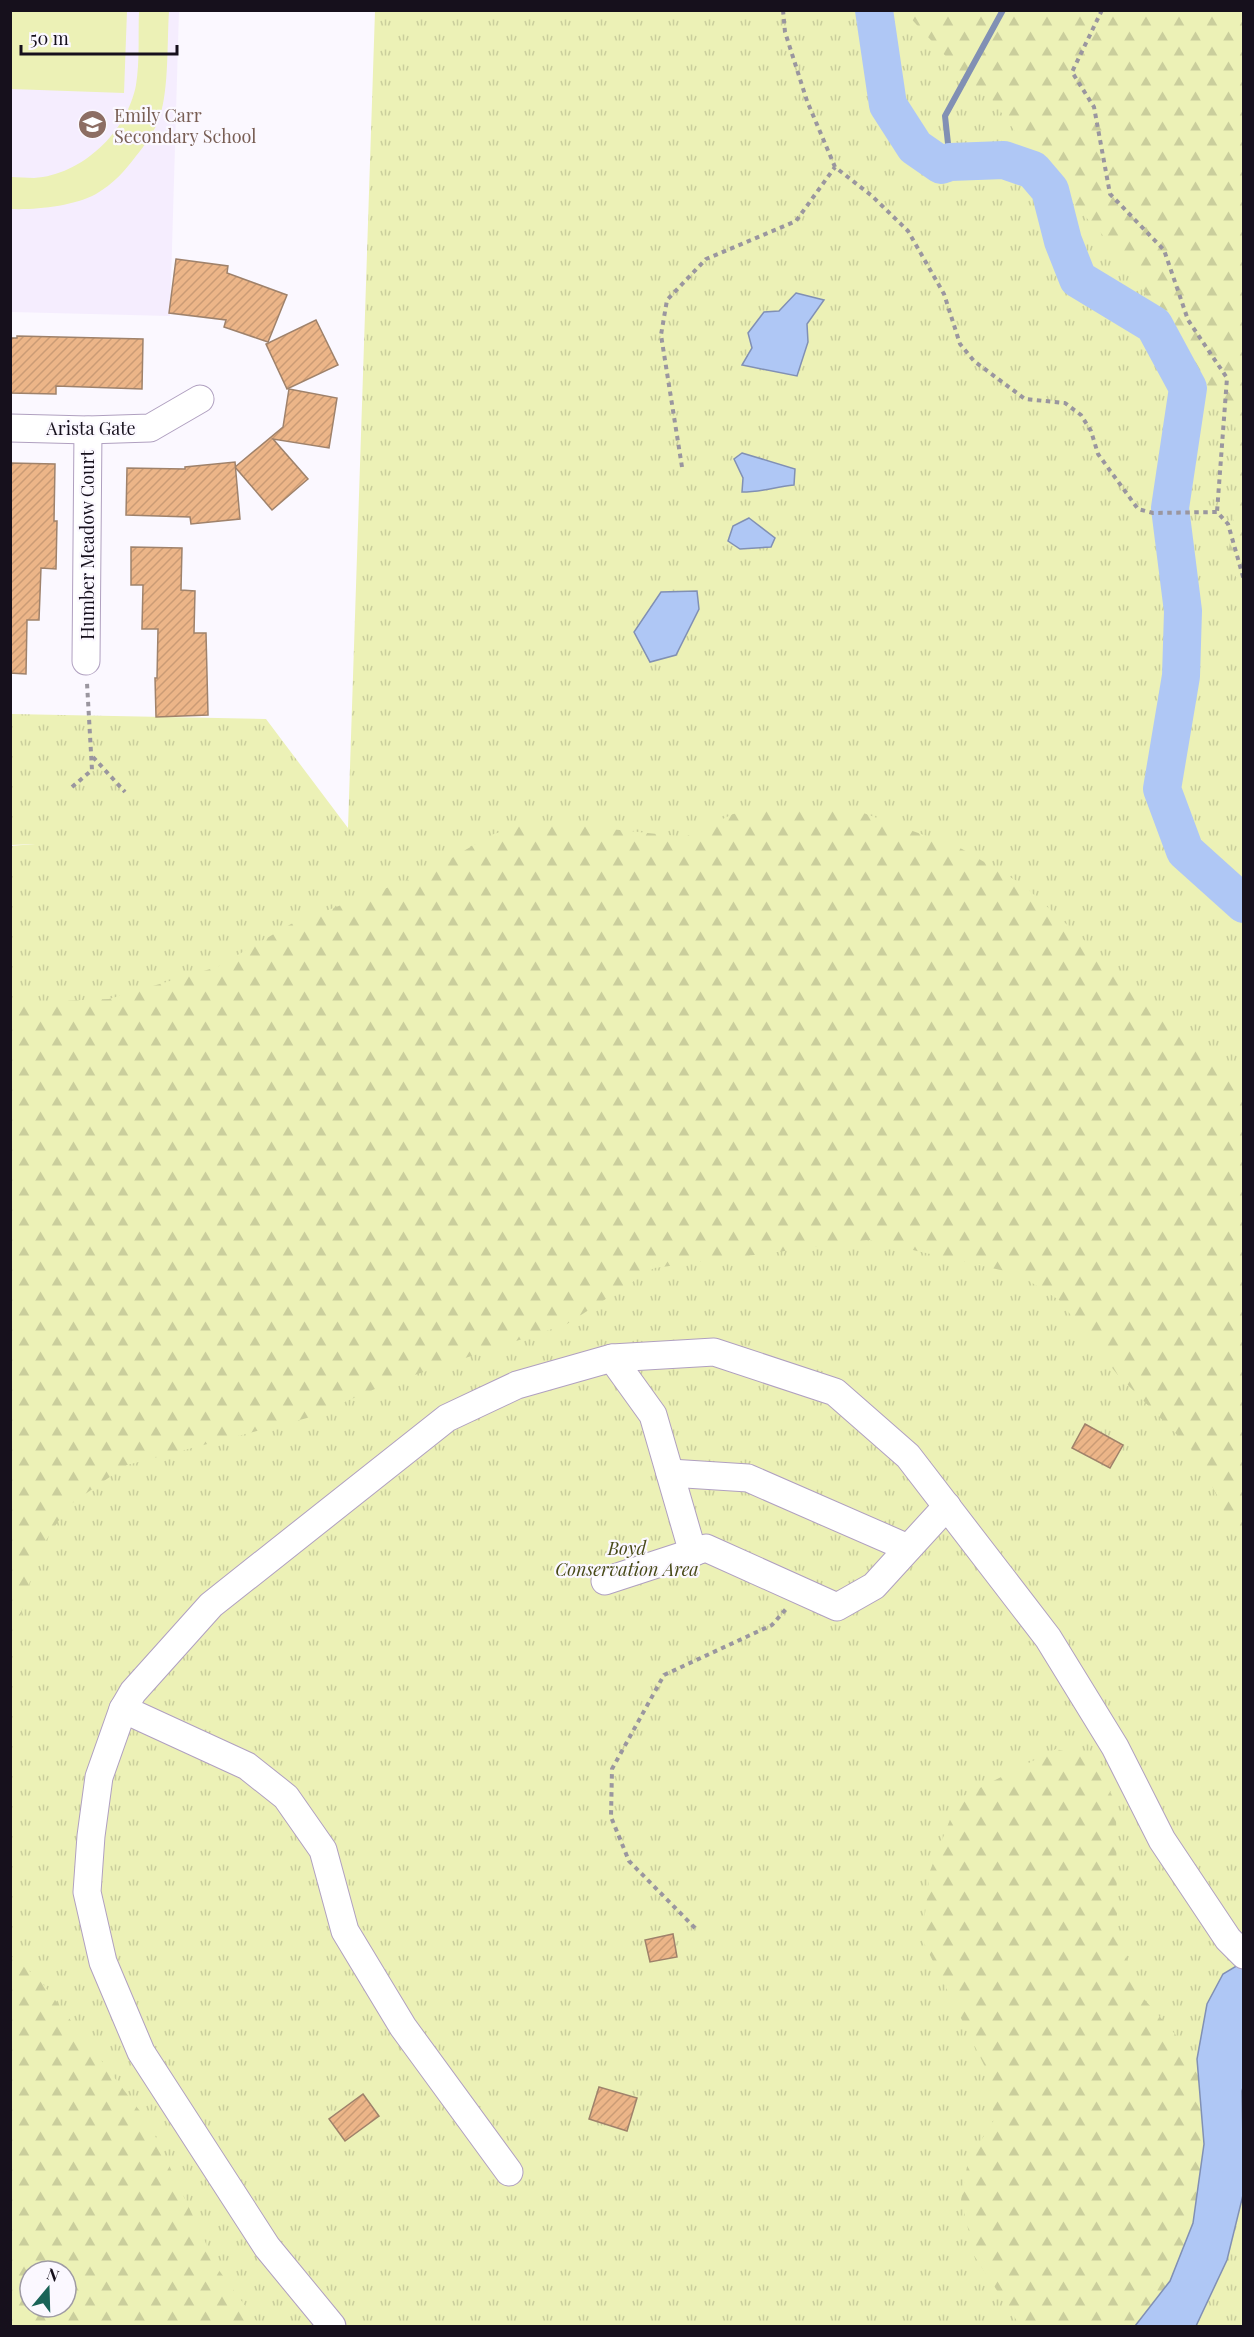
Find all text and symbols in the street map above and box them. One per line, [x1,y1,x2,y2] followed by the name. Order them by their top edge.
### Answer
[21,18,177,56] scale bar
[30,26,69,50] text: 50 m
[114,103,256,148] place label: Emily Carr Secondary School
[77,109,109,141] school or university icon: Emily Carr Secondary School
[45,416,136,440] street label: Arista Gate
[75,449,99,640] street label: Humber Meadow Court
[555,1536,699,1581] park label: Boyd Conservation Area
[18,2259,78,2319] north arrow
[44,2263,62,2286] text: N

